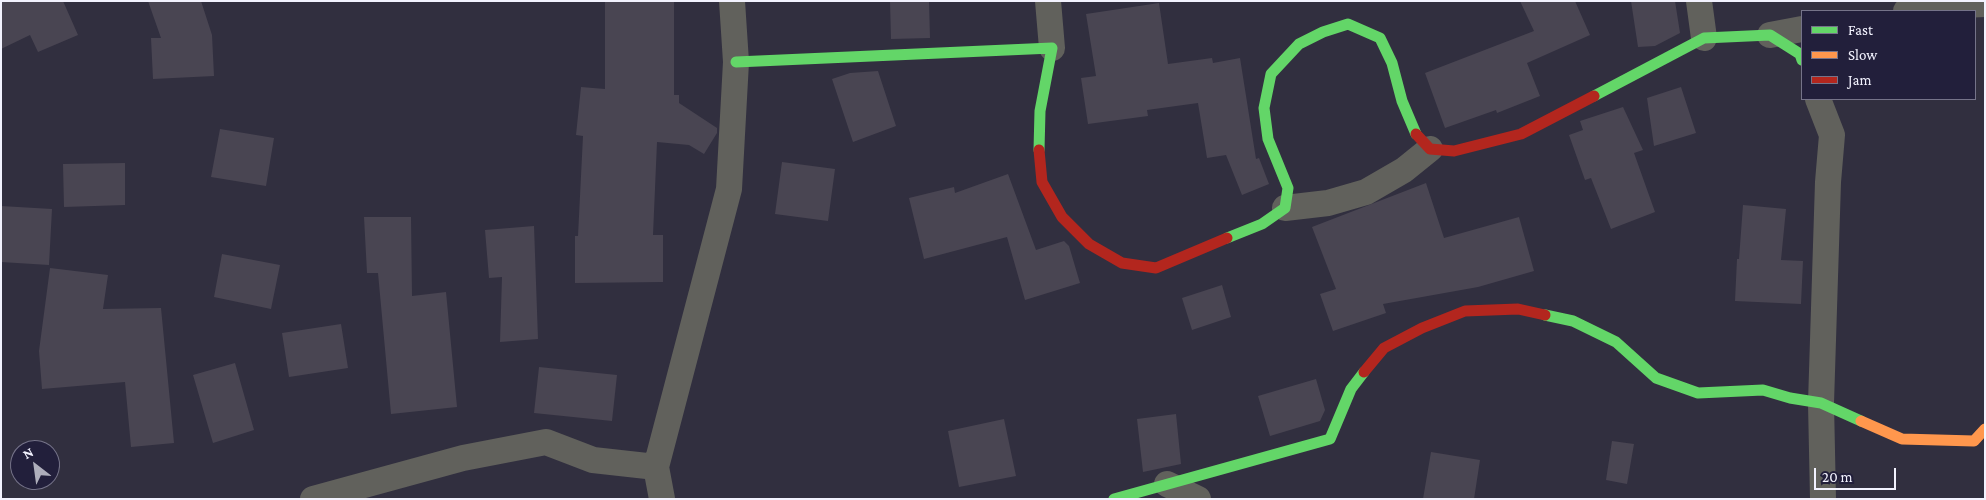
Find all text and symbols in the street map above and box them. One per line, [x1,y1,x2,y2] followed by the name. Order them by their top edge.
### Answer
[1801,10,1976,100] legend
[1848,22,1873,38] text: Fast
[1848,47,1877,63] text: Slow
[1848,72,1871,88] text: Jam
[10,440,60,490] north arrow
[20,444,36,462] text: N
[1816,458,1898,490] scale bar
[1822,469,1853,485] text: 20 m

